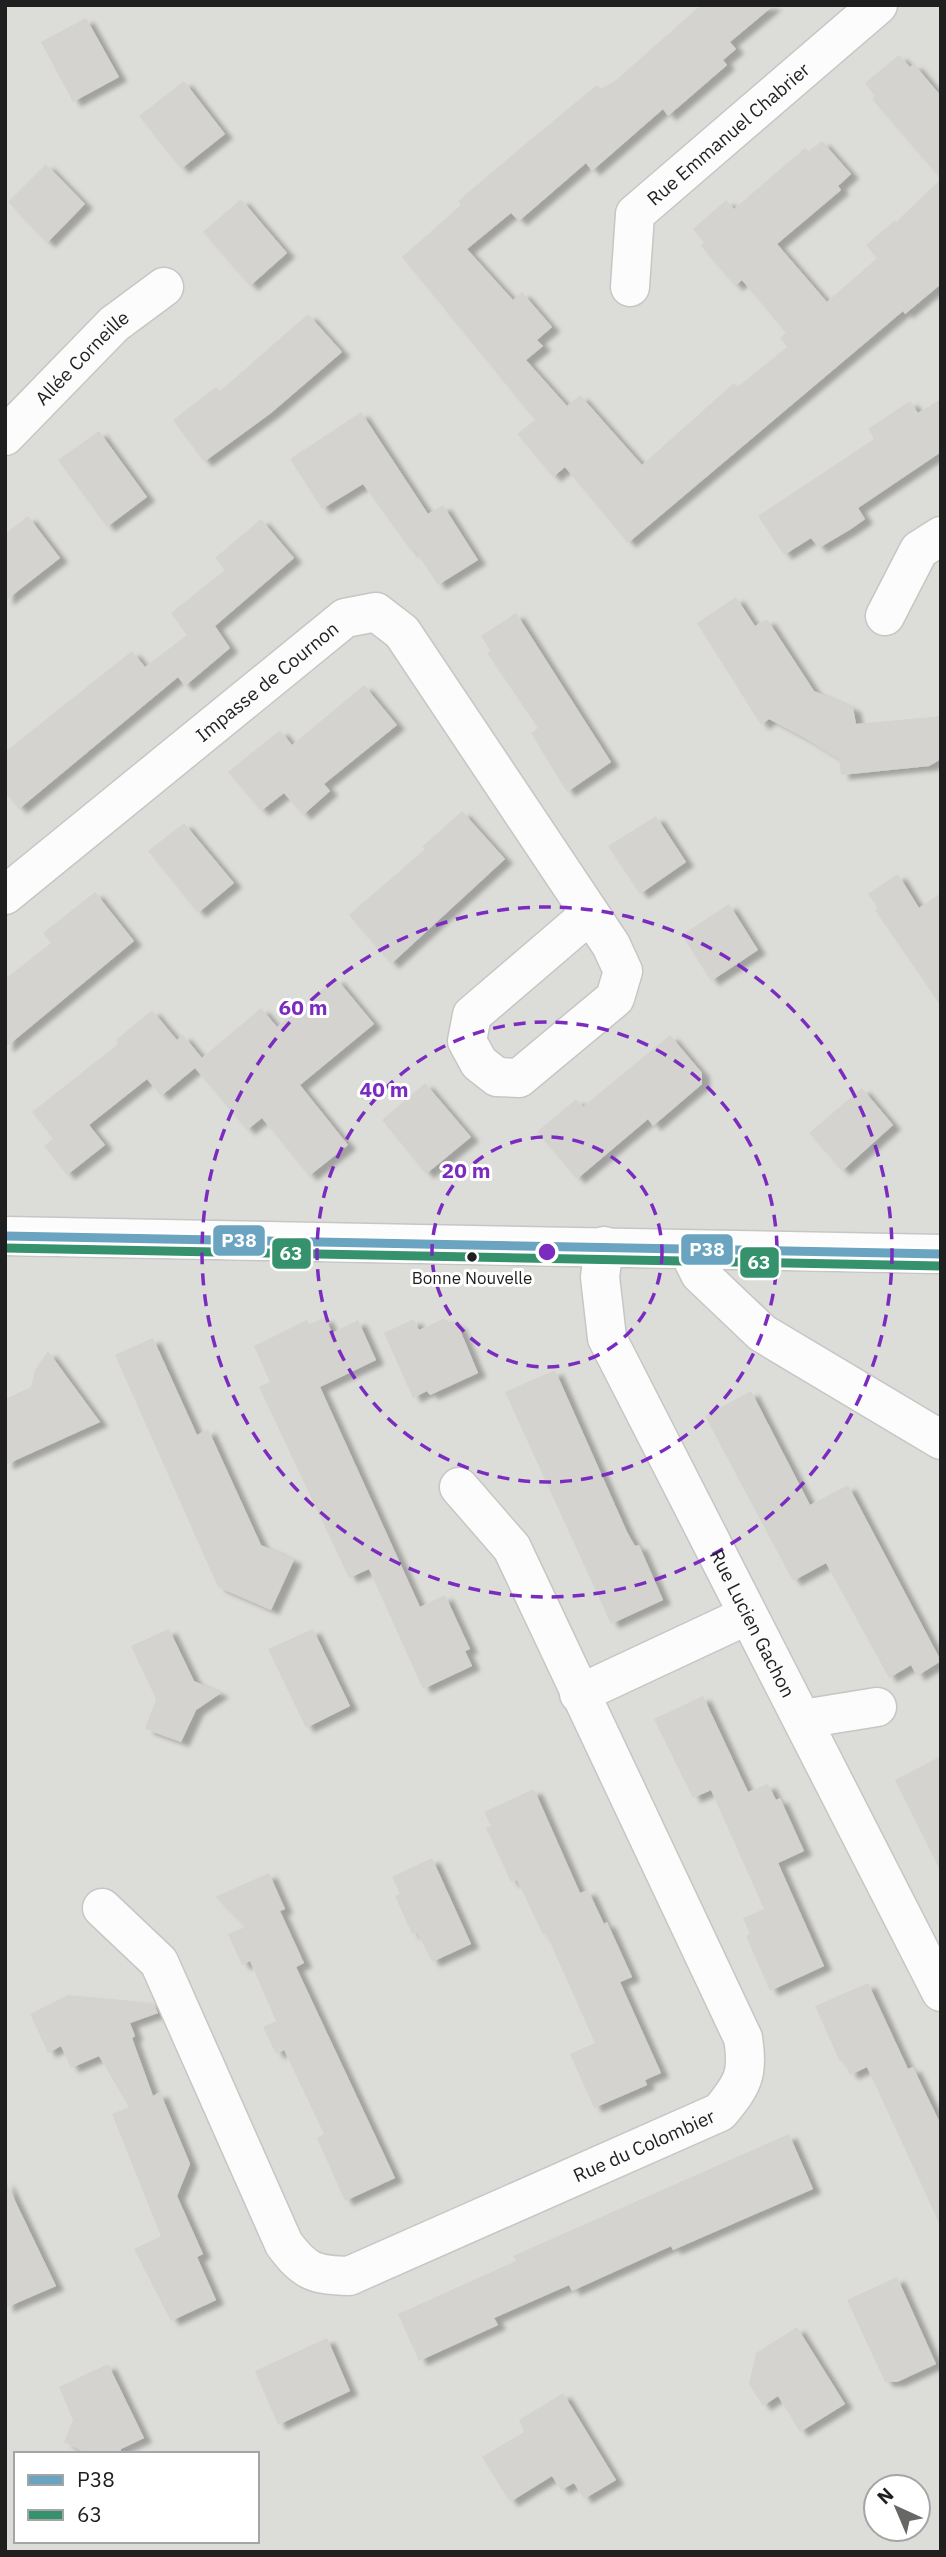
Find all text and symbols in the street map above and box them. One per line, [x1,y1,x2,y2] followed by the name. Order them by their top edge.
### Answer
[642,57,814,210] street label: Rue Emmanuel Chabrier
[30,305,134,410] street label: Allée Corneille
[191,616,343,747] street label: Impasse de Cournon
[279,993,327,1021] text: 60 m
[360,1075,408,1103] text: 40 m
[442,1156,490,1184] text: 20 m
[212,1224,266,1257] line badge: P38
[221,1228,257,1252] text: P38
[680,1233,734,1266] line badge: P38
[271,1237,312,1270] line badge: 63
[689,1237,725,1261] text: P38
[535,1240,559,1264] centre of rings
[280,1241,302,1265] text: 63
[739,1246,780,1279] line badge: 63
[465,1250,479,1264] marker: Bonne Nouvelle
[748,1250,770,1274] text: 63
[412,1267,532,1289] place label: Bonne Nouvelle
[705,1545,801,1701] street label: Rue Lucien Gachon
[569,2104,718,2187] street label: Rue du Colombier
[14,2452,259,2543] legend
[77,2465,115,2493] text: P38
[862,2473,932,2543] north arrow
[872,2482,898,2509] text: N
[77,2500,102,2528] text: 63

